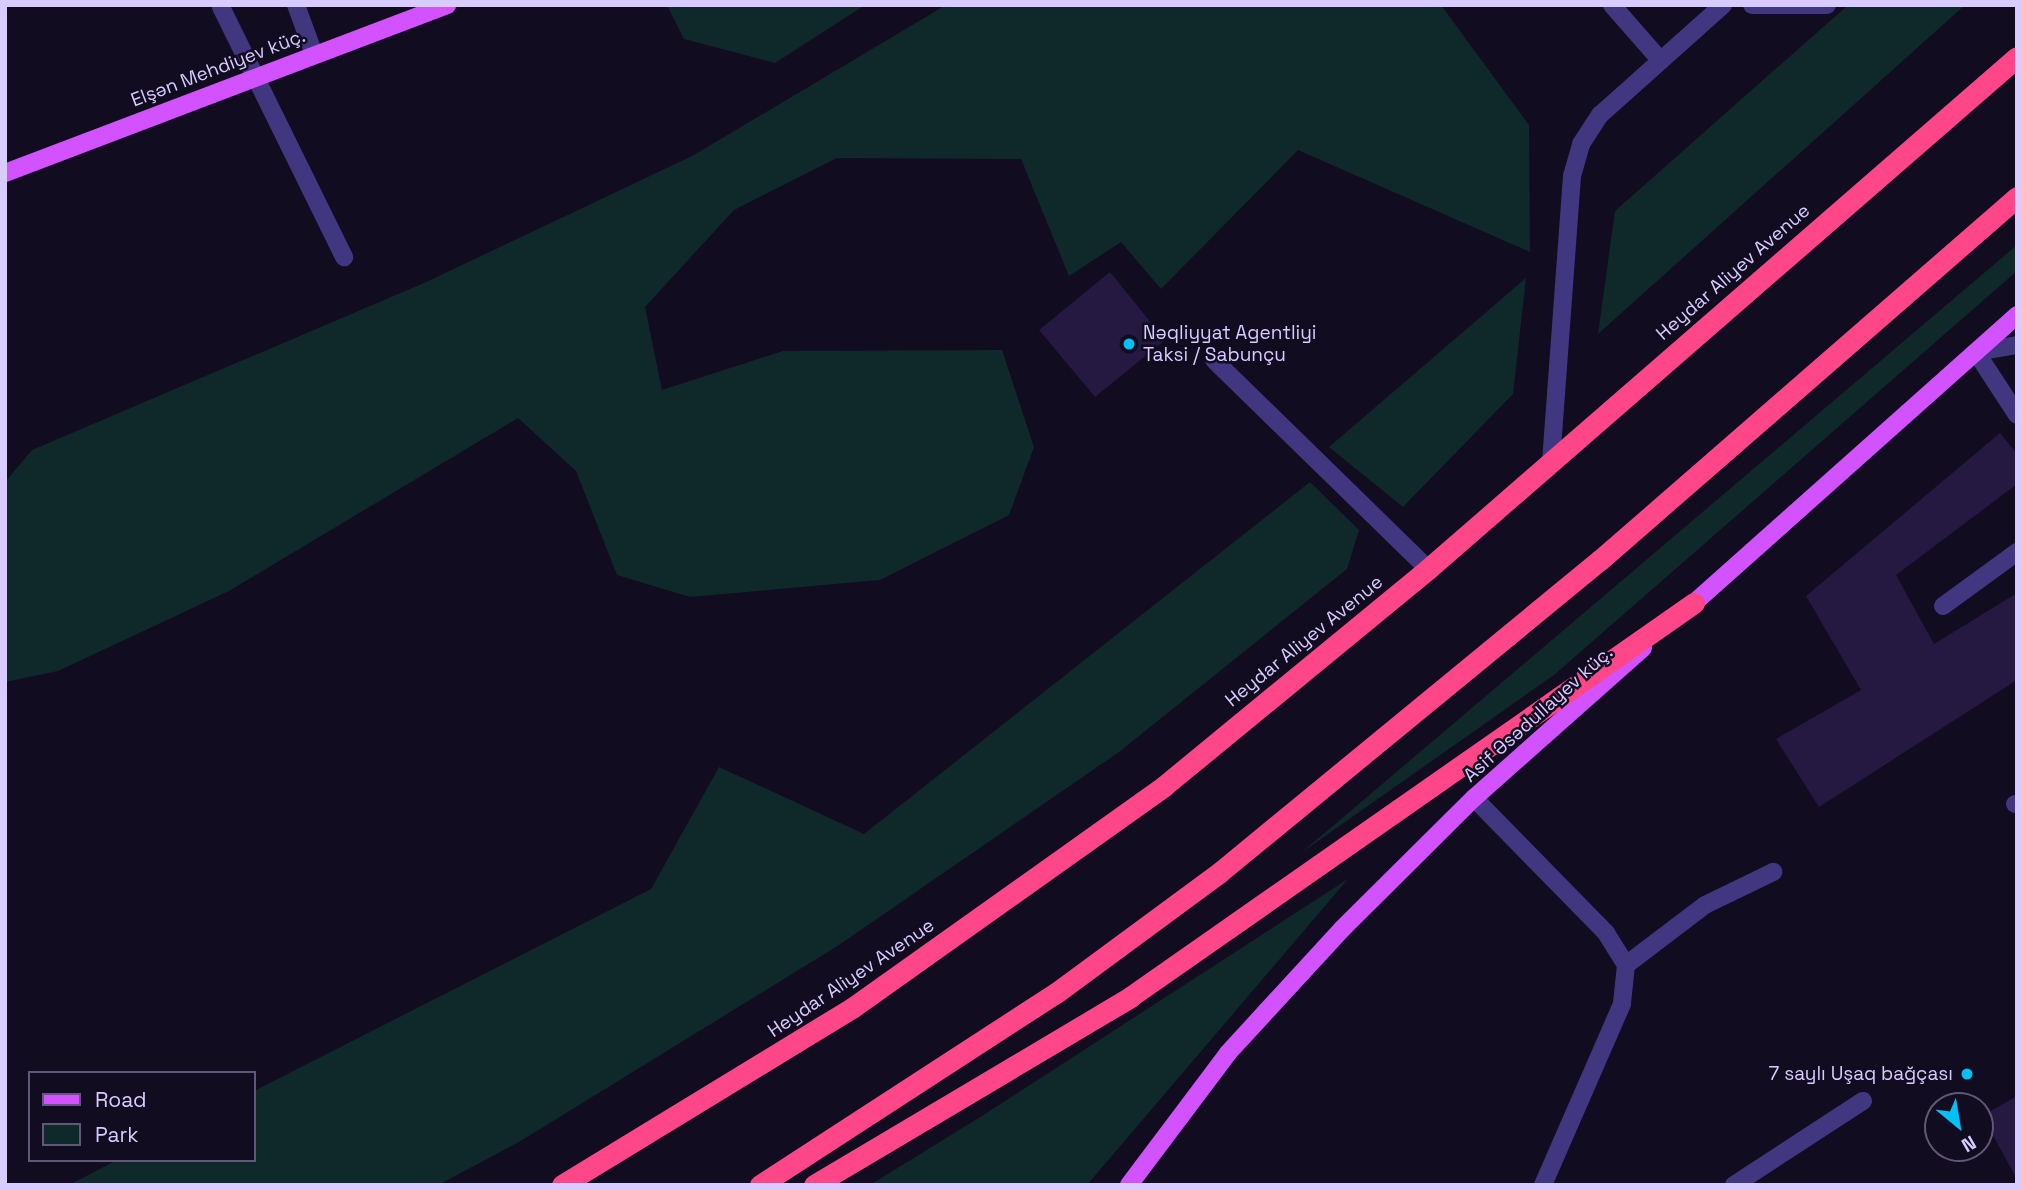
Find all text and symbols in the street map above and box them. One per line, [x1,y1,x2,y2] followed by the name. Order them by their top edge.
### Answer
[128,24,308,112] street label: Elşən Mehdiyev küç.
[1651,199,1815,345] street label: Heydar Aliyev Avenue
[1143,322,1317,366] place label: Nəqliyyat Agentliyi Taksi / Sabunçu
[1121,336,1137,352] marker: Nəqliyyat Agentliyi Taksi / Sabunçu
[1220,570,1388,712] street label: Heydar Aliyev Avenue
[1459,641,1617,787] street label: Asif Əsədullayev küç.
[763,914,939,1042] street label: Heydar Aliyev Avenue
[1769,1063,1953,1085] place label: 7 saylı Uşaq bağçası
[1959,1066,1975,1082] marker: 7 saylı Uşaq bağçası
[28,1071,256,1162] legend
[95,1086,147,1113] text: Road
[1924,1092,1994,1162] north arrow
[95,1121,139,1148] text: Park
[1957,1130,1981,1158] text: N

